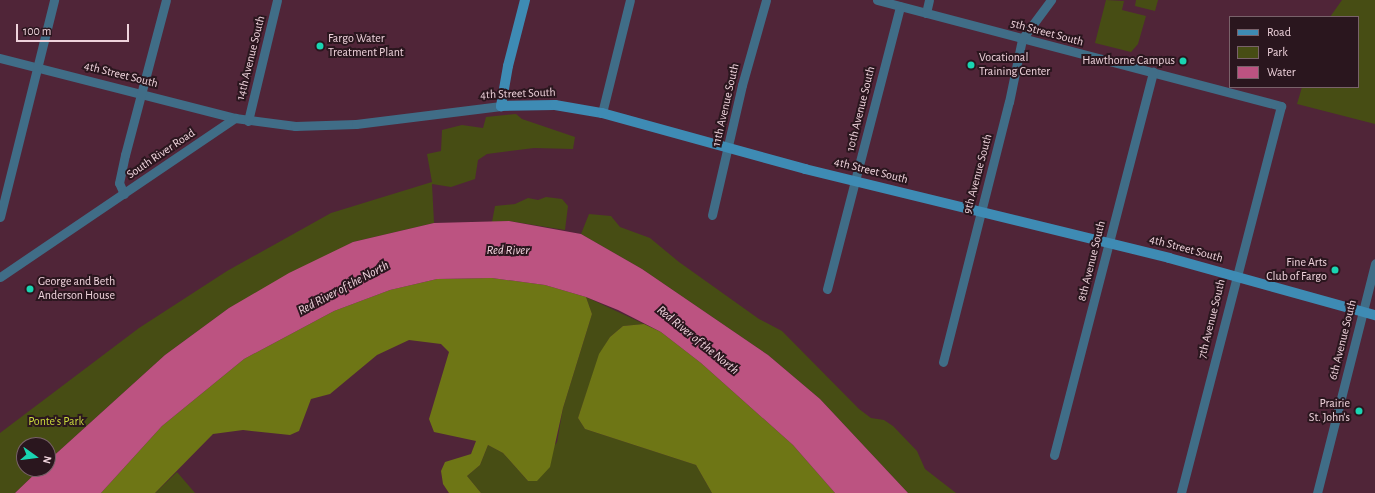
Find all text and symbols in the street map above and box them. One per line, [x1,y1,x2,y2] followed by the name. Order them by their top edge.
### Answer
[234,14,268,102] street label: 14th Avenue South
[18,16,131,42] scale bar
[1009,16,1085,50] street label: 5th Street South
[1229,16,1359,88] legend
[23,25,51,37] text: 100 m
[1267,26,1291,38] text: Road
[328,32,404,60] place label: Fargo Water Treatment Plant
[315,41,325,51] marker: Fargo Water Treatment Plant
[1267,46,1288,58] text: Park
[979,51,1050,79] place label: Vocational Training Center
[1082,54,1175,68] place label: Hawthorne Campus
[1178,56,1188,66] marker: Hawthorne Campus
[83,59,159,91] street label: 4th Street South
[966,60,976,70] marker: Vocational Training Center
[709,62,743,148] street label: 11th Avenue South
[843,65,879,153] street label: 10th Avenue South
[1267,66,1296,78] text: Water
[480,85,556,103] street label: 4th Street South
[124,126,198,182] street label: South River Road
[960,132,996,216] street label: 9th Avenue South
[833,155,909,187] street label: 4th Street South
[1075,219,1109,303] street label: 8th Avenue South
[1148,232,1224,266] street label: 4th Street South
[487,243,529,259] water label: Red River
[1266,256,1327,284] place label: Fine Arts Club of Fargo
[296,258,392,320] water label: Red River of the North
[1330,265,1340,275] marker: Fine Arts Club of Fargo
[38,275,115,303] place label: George and Beth Anderson House
[1195,278,1229,360] street label: 7th Avenue South
[25,284,35,294] marker: George and Beth Anderson House
[1326,298,1360,382] street label: 6th Avenue South
[653,303,741,379] water label: Red River of the North
[1309,397,1350,425] place label: Prairie St. John's
[1353,405,1365,417] marker: Prairie St. John's
[28,415,84,429] park label: Ponte's Park
[16,437,56,477] north arrow
[41,455,53,465] text: N

